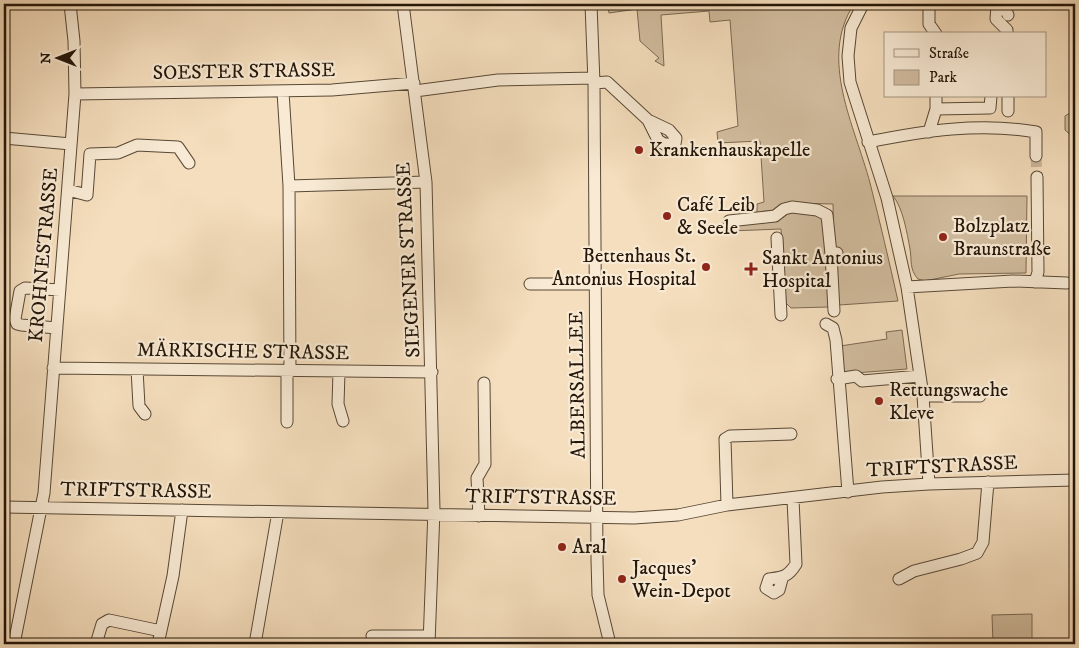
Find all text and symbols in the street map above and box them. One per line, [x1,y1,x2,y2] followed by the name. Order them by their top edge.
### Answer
[32,32,82,82] north arrow
[884,32,1046,98] legend
[929,44,969,63] text: Straße
[37,52,55,64] text: N
[152,58,336,86] street label: SOESTER STRASSE
[929,68,958,87] text: Park
[649,138,810,163] place label: Krankenhauskapelle
[633,144,645,156] marker: Krankenhauskapelle
[391,161,427,359] street label: SIEGENER STRASSE
[24,167,64,343] street label: KROHNESTRASSE
[677,193,755,241] place label: Café Leib & Seele
[661,210,673,222] marker: Café Leib & Seele
[953,214,1051,262] place label: Bolzplatz Braunstraße
[937,231,949,243] marker: Bolzplatz Braunstraße
[552,244,696,292] place label: Bettenhaus St. Antonius Hospital
[762,246,883,294] place label: Sankt Antonius Hospital
[700,261,712,273] marker: Bettenhaus St. Antonius Hospital
[744,262,758,276] marker: Sankt Antonius Hospital
[564,311,592,459] street label: ALBERSALLEE
[137,338,349,366] street label: MÄRKISCHE STRASSE
[889,378,1008,426] place label: Rettungswache Kleve
[873,395,885,407] marker: Rettungswache Kleve
[866,451,1018,483] street label: TRIFTSTRASSE
[60,477,212,505] street label: TRIFTSTRASSE
[465,484,617,512] street label: TRIFTSTRASSE
[572,535,607,560] place label: Aral
[556,541,568,553] marker: Aral
[630,556,731,604] place label: Jacques’ Wein-Depot
[616,573,628,585] marker: Jacques’ Wein-Depot

